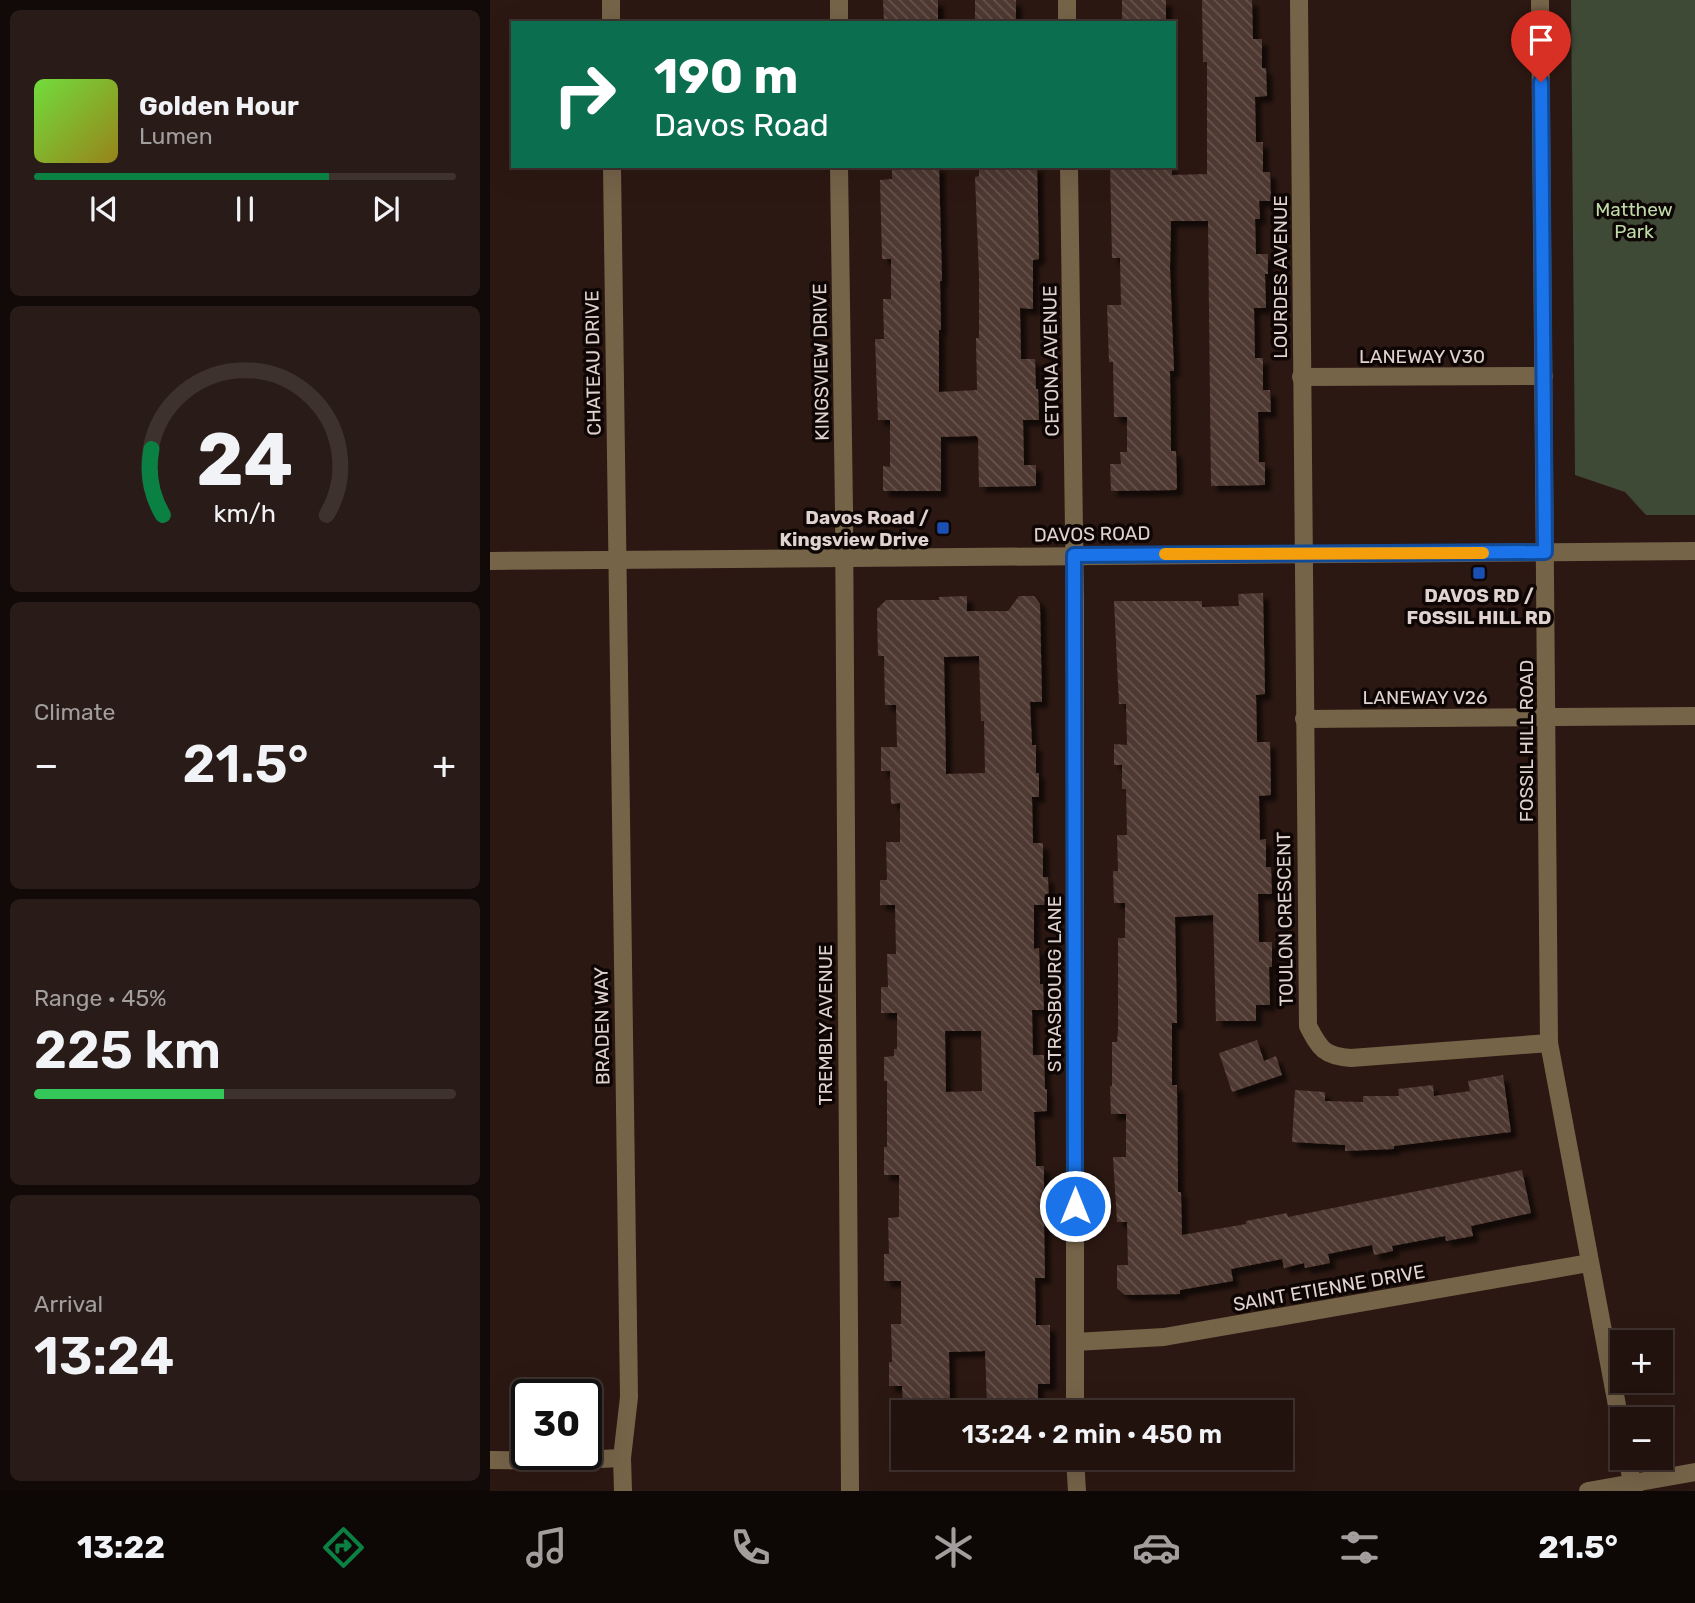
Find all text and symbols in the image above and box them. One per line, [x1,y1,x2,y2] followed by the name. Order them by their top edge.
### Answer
[1511,10,1571,82] pin
[1522,21,1560,59] icon: arrive
[654,47,798,105] text: 190 m
[539,49,630,140] icon: right
[139,91,299,122] text: Golden Hour
[654,106,829,144] text: Davos Road
[139,122,213,150] text: Lumen
[85,190,123,228] icon: previous
[226,190,264,228] icon: pause
[367,190,405,228] icon: next
[1269,195,1292,359] street label: LOURDES AVENUE
[1595,198,1673,243] park label: Matthew Park
[808,283,834,441] street label: KINGSVIEW DRIVE
[1038,285,1064,437] street label: CETONA AVENUE
[580,290,606,436] street label: CHATEAU DRIVE
[1359,345,1485,368] street label: LANEWAY V30
[197,418,293,504] text: 24
[214,499,276,528] text: km/h
[779,506,929,551] place label: Davos Road / Kingsview Drive
[935,520,951,536] marker: Davos Road / Kingsview Drive
[1033,521,1151,547] street label: DAVOS ROAD
[1471,565,1487,581] marker: DAVOS RD / FOSSIL HILL RD
[1407,584,1551,629] place label: DAVOS RD / FOSSIL HILL RD
[1515,660,1538,822] street label: FOSSIL HILL ROAD
[1363,686,1487,709] street label: LANEWAY V26
[34,698,115,726] text: Climate
[182,733,309,795] text: 21.5°
[34,742,59,788] text: −
[432,742,456,788] text: +
[1272,831,1298,1007] street label: TOULON CRESCENT
[1043,896,1066,1072] street label: STRASBOURG LANE
[814,944,837,1106] street label: TREMBLY AVENUE
[589,967,615,1085] street label: BRADEN WAY
[34,984,167,1012] text: Range · 45%
[34,1019,221,1081] text: 225 km
[1038,1169,1112,1243] position arrow
[1231,1260,1427,1316] street label: SAINT ETIENNE DRIVE
[34,1290,103,1318] text: Arrival
[34,1325,174,1387] text: 13:24
[1610,1330,1673,1470] map controls
[1610,1330,1673,1393] button: +
[511,1379,602,1470] speed limit sign: 30
[1610,1407,1673,1470] button: −
[962,1419,1222,1450] text: 13:24 · 2 min · 450 m
[319,1523,368,1572] icon: directions
[522,1523,571,1572] icon: music
[726,1523,775,1572] icon: phone
[929,1523,978,1572] icon: climate
[1132,1523,1181,1572] icon: car
[1335,1523,1384,1572] icon: filters
[77,1528,165,1566] text: 13:22
[1538,1528,1618,1566] text: 21.5°

